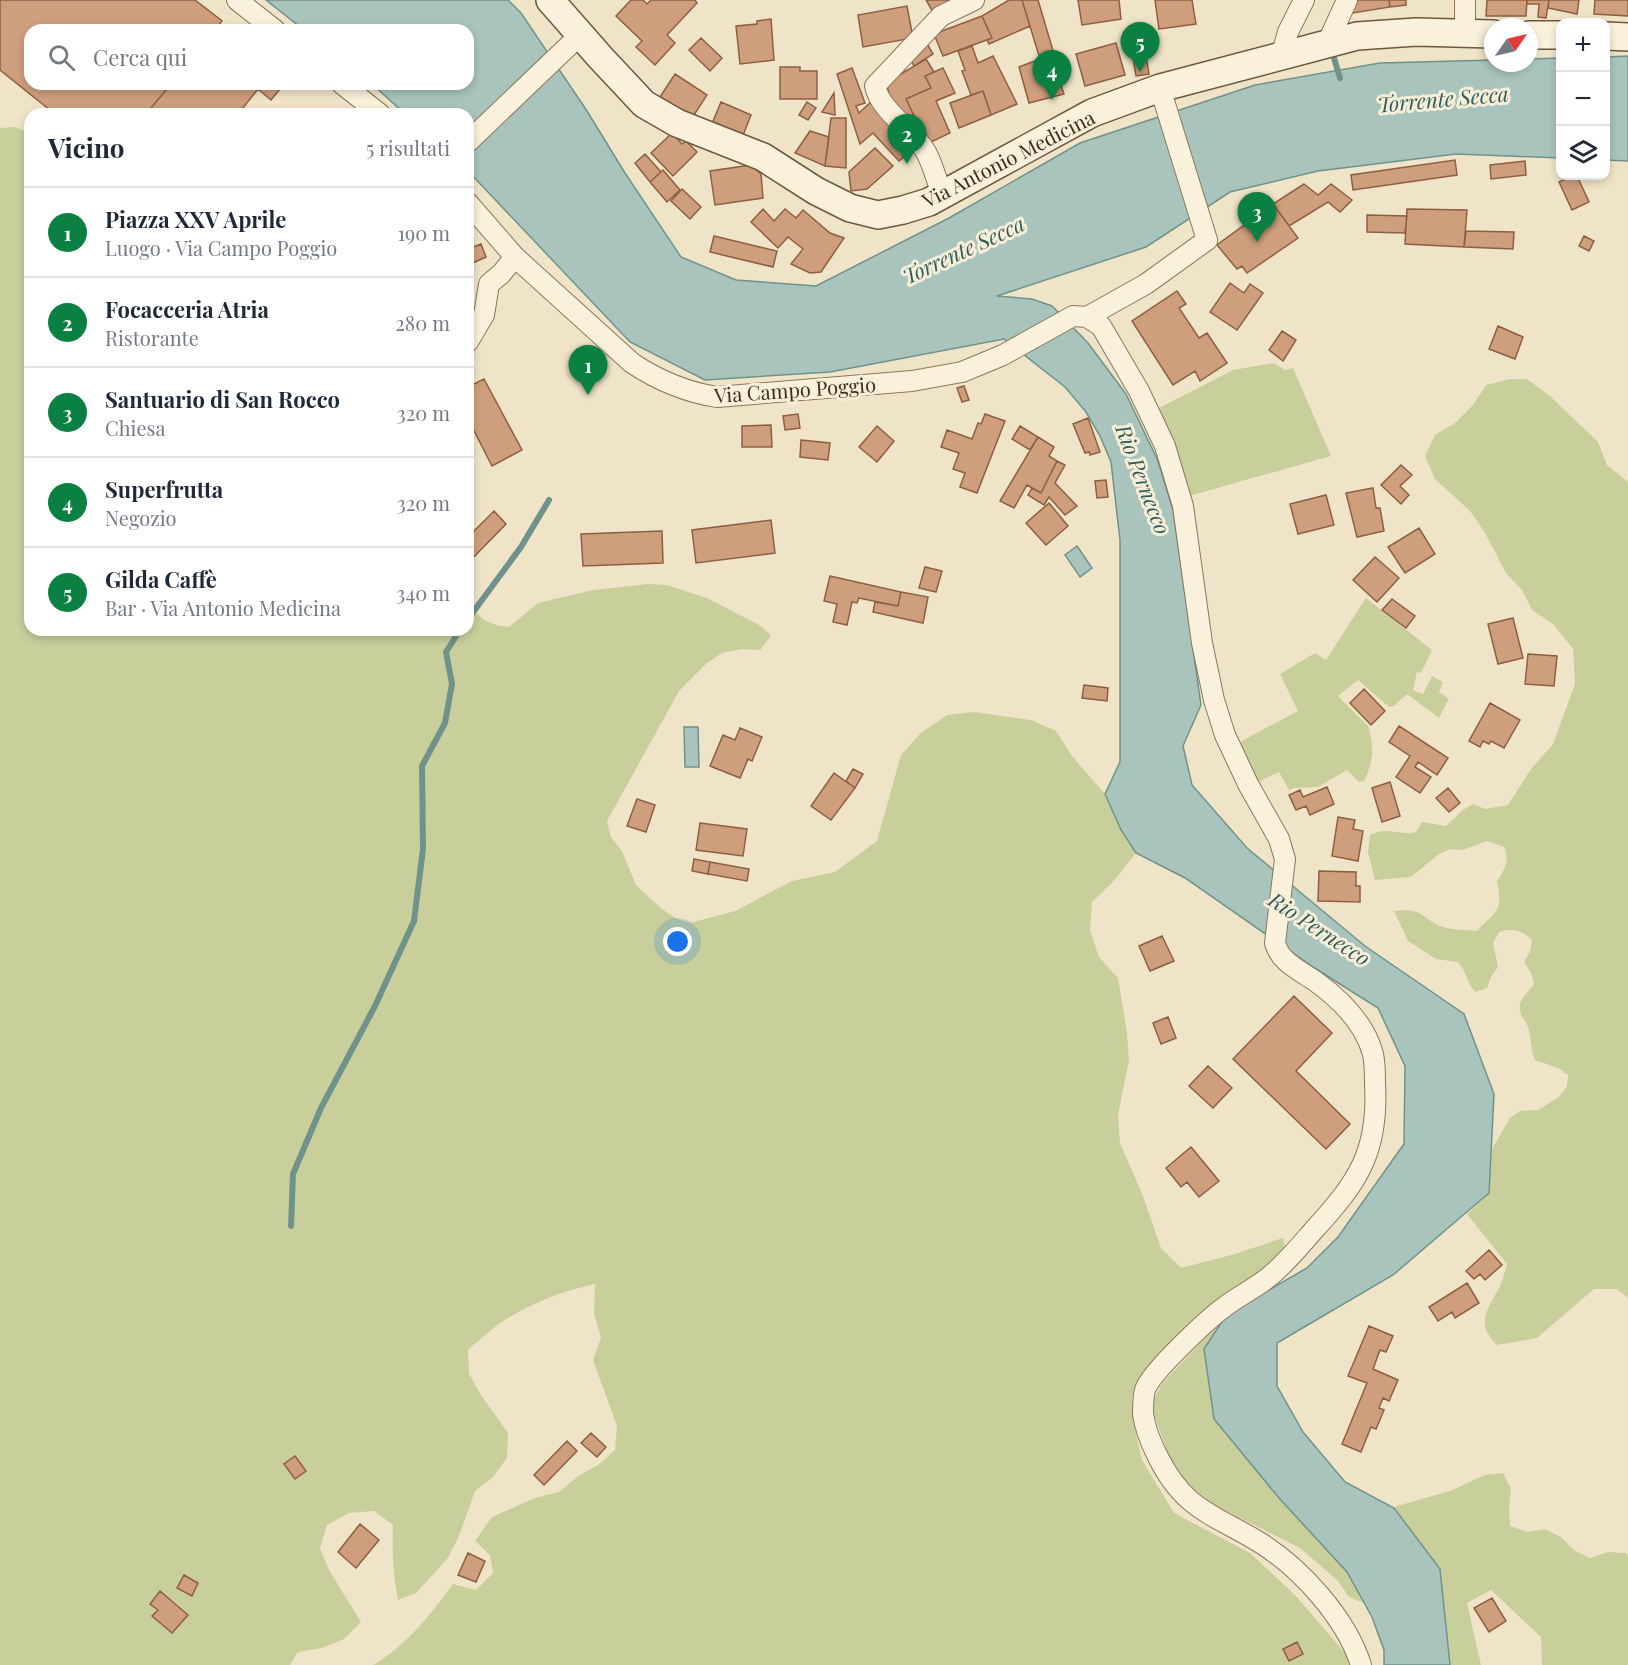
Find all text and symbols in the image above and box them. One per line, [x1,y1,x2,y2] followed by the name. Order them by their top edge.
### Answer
[1484,18,1538,72] north arrow
[1556,18,1610,180] map controls
[1556,18,1610,72] button: +
[1120,22,1160,72] pin: 5
[24,24,474,90] search box
[45,41,78,74] icon: search
[93,42,187,72] text: Cerca qui
[1032,51,1072,100] pin: 4
[1556,72,1610,126] button: −
[1376,78,1510,118] water label: Torrente Secca
[916,103,1099,214] street label: Via Antonio Medicina
[888,114,926,164] pin: 2
[1556,126,1610,180] button: layers
[48,130,125,165] text: Vicino
[366,134,450,161] text: 5 risultati
[1238,192,1276,242] pin: 3
[105,204,286,234] text: Piazza XXV Aprile
[898,209,1028,289] water label: Torrente Secca
[64,219,71,246] text: 1
[398,219,450,246] text: 190 m
[105,234,337,261] text: Luogo · Via Campo Poggio
[105,294,269,324] text: Focacceria Atria
[62,309,73,336] text: 2
[395,309,450,336] text: 280 m
[105,324,199,351] text: Ristorante
[568,346,608,395] pin: 1
[712,370,877,408] street label: Via Campo Poggio
[105,384,340,414] text: Santuario di San Rocco
[63,399,72,426] text: 3
[397,399,450,426] text: 320 m
[105,414,165,441] text: Chiesa
[1110,419,1178,538] water label: Rio Pernecco
[105,474,223,504] text: Superfrutta
[62,489,73,516] text: 4
[397,489,450,516] text: 320 m
[105,504,177,531] text: Negozio
[105,564,217,594] text: Gilda Caffè
[63,579,72,606] text: 5
[396,579,450,606] text: 340 m
[105,594,341,621] text: Bar · Via Antonio Medicina
[1263,884,1376,971] water label: Rio Pernecco
[663,927,692,956] your location

